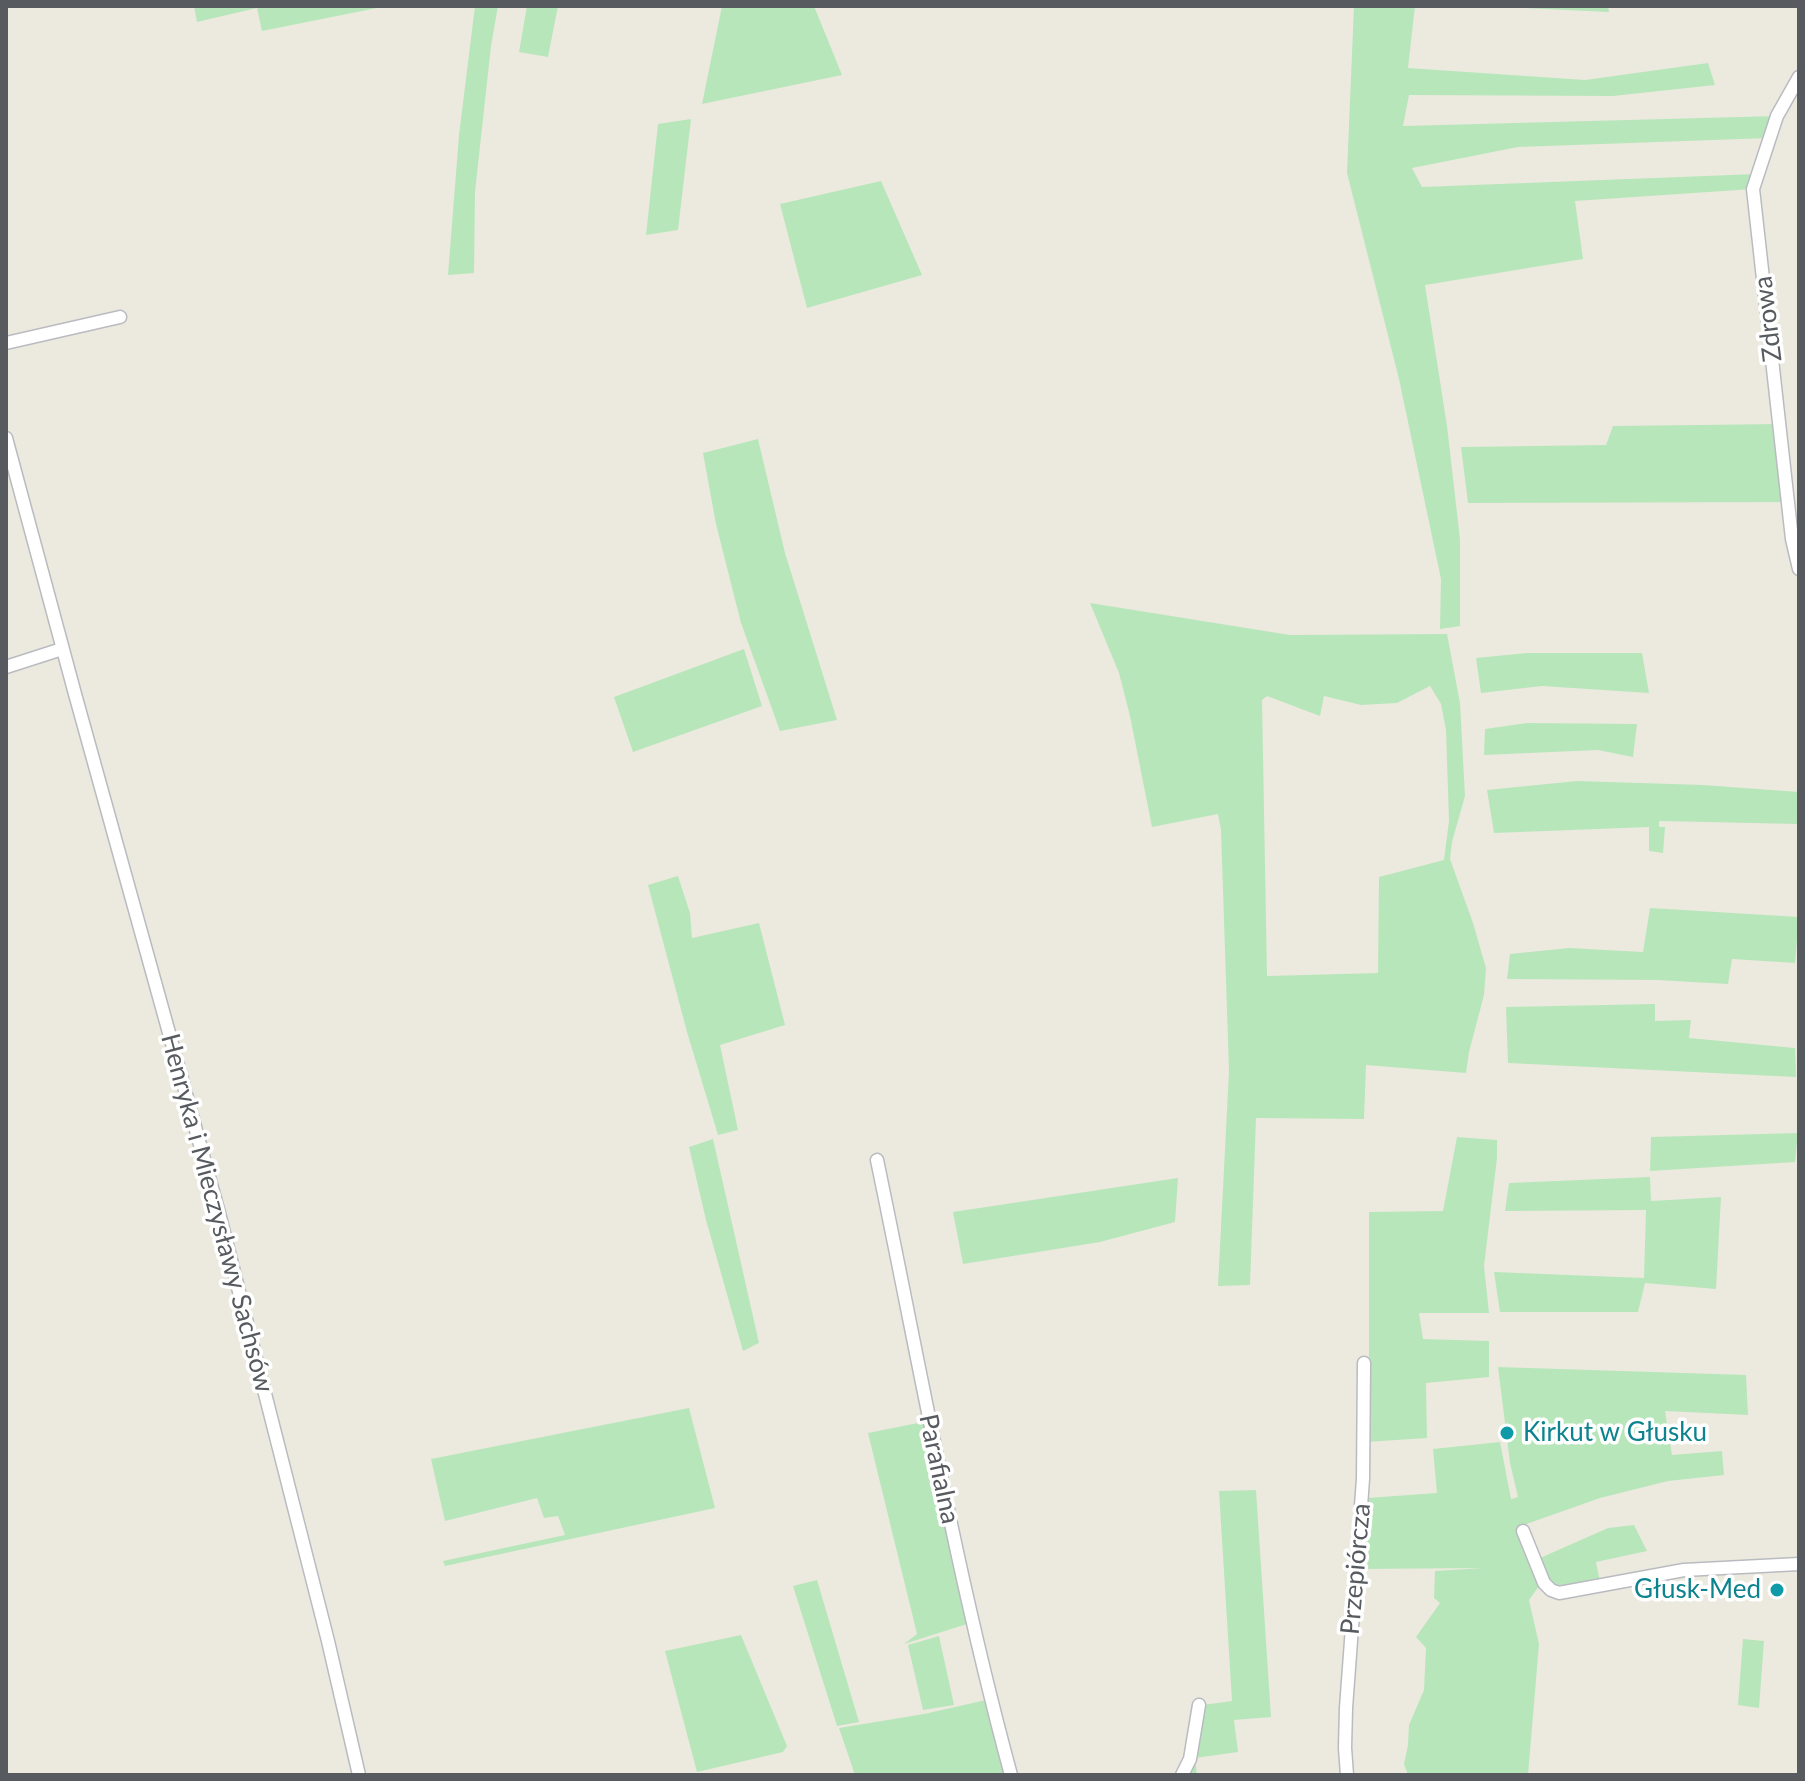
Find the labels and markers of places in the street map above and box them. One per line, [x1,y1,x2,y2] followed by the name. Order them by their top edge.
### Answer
[1523,1417,1707,1449] place label: Kirkut w Głusku
[1498,1424,1516,1442] marker: Kirkut w Głusku
[1634,1574,1761,1606] place label: Głusk-Med
[1768,1581,1786,1599] marker: Głusk-Med

